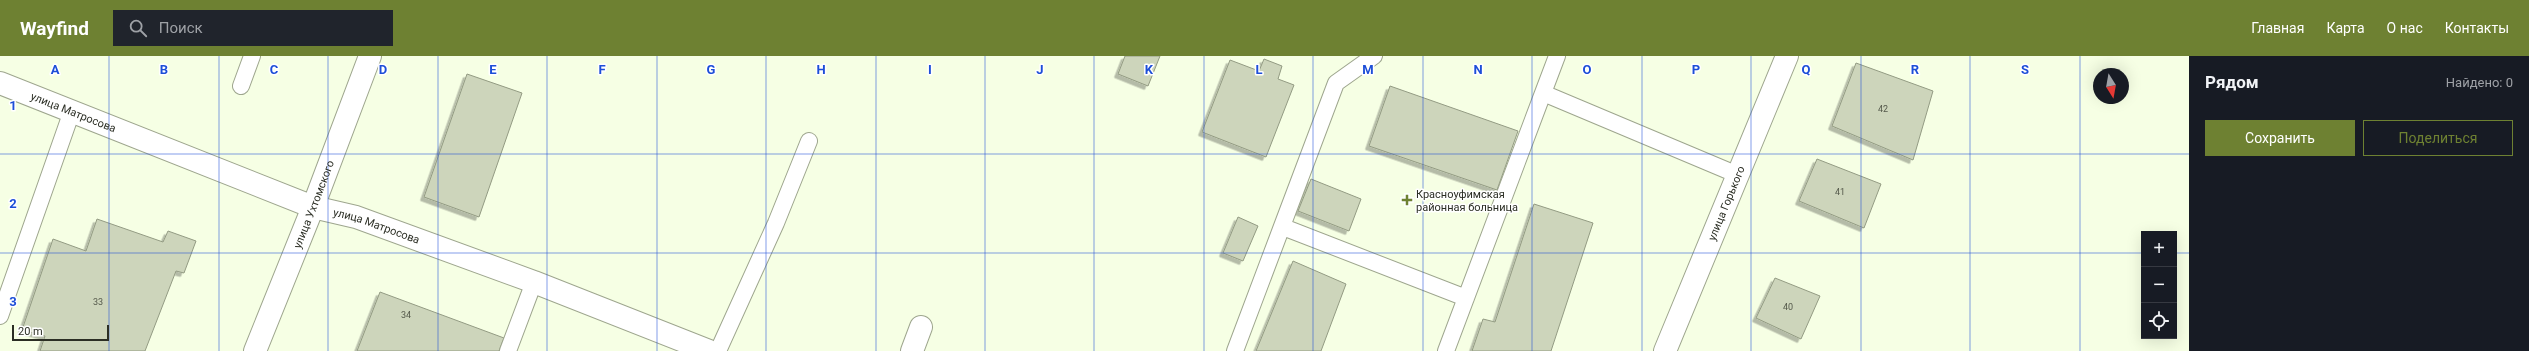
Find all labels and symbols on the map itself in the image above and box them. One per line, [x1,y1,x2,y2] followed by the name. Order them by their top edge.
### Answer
[51,62,60,77] text: A
[160,62,168,77] text: B
[270,62,279,77] text: C
[379,62,387,77] text: D
[489,62,497,77] text: E
[598,62,606,77] text: F
[707,62,716,77] text: G
[816,62,826,77] text: H
[928,62,932,77] text: I
[1036,62,1044,77] text: J
[1145,62,1154,77] text: K
[1255,62,1263,77] text: L
[1362,62,1374,77] text: M
[1473,62,1483,77] text: N
[1583,62,1592,77] text: O
[1692,62,1700,77] text: P
[1802,62,1811,77] text: Q
[1911,62,1920,77] text: R
[2021,62,2029,77] text: S
[2093,68,2129,104] north arrow
[29,90,118,135] street label: улица Матросова
[9,98,17,113] text: 1
[1878,104,1888,114] house number: 42
[291,159,337,250] street label: улица Ухтомского
[1705,164,1748,243] street label: улица Горького
[1835,187,1845,197] house number: 41
[1416,188,1518,214] place label: Красноуфимская районная больница
[1401,194,1413,206] marker: Красноуфимская районная больница
[9,196,17,211] text: 2
[332,206,421,247] street label: улица Матросова
[9,294,17,309] text: 3
[93,297,103,307] house number: 33
[1783,302,1793,312] house number: 40
[401,310,411,320] house number: 34
[12,323,109,342] scale bar

